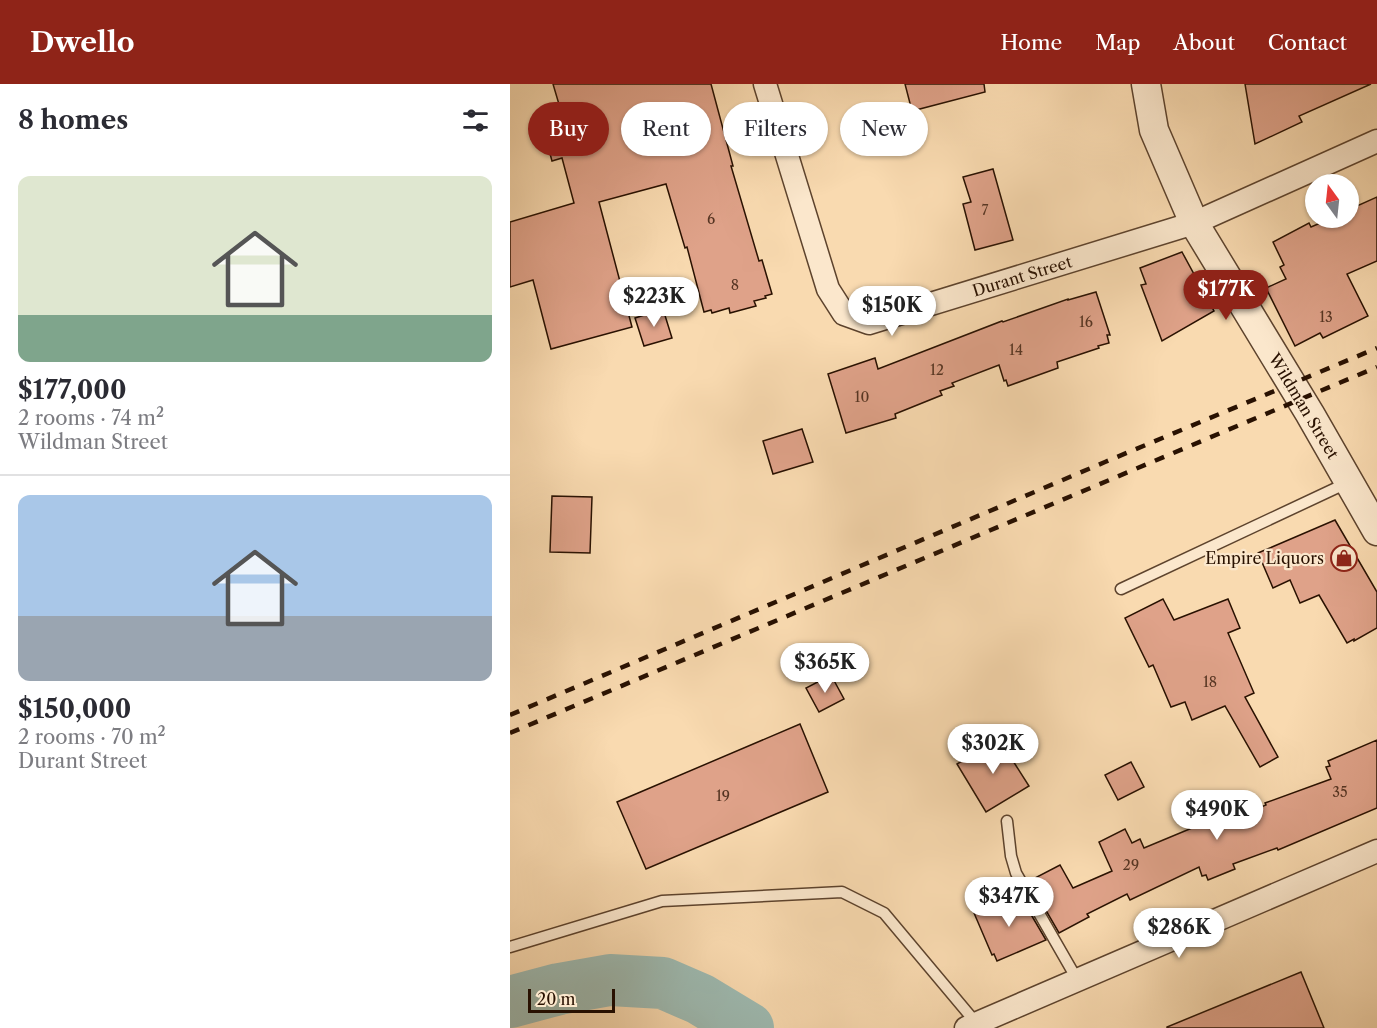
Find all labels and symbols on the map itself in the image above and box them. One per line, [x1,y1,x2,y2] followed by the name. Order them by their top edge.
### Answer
[1305,174,1359,228] north arrow
[982,201,989,219] house number: 7
[707,210,715,228] house number: 6
[970,251,1075,301] street label: Durant Street
[1184,270,1268,321] pin: $177K
[731,276,739,294] house number: 8
[612,277,696,328] pin: $223K
[850,286,934,337] pin: $150K
[1319,308,1333,326] house number: 13
[1079,313,1093,331] house number: 16
[1009,341,1023,359] house number: 14
[1264,349,1344,463] street label: Wildman Street
[930,361,944,379] house number: 12
[855,388,869,406] house number: 10
[1329,543,1359,573] shop icon: Empire Liquors
[1205,548,1324,568] place label: Empire Liquors
[783,643,867,694] pin: $365K
[1203,673,1217,691] house number: 18
[951,724,1035,775] pin: $302K
[1332,783,1348,801] house number: 35
[716,787,730,805] house number: 19
[1175,790,1259,841] pin: $490K
[1123,856,1139,874] house number: 29
[967,877,1051,928] pin: $347K
[1137,908,1221,959] pin: $286K
[528,986,615,1014] scale bar

